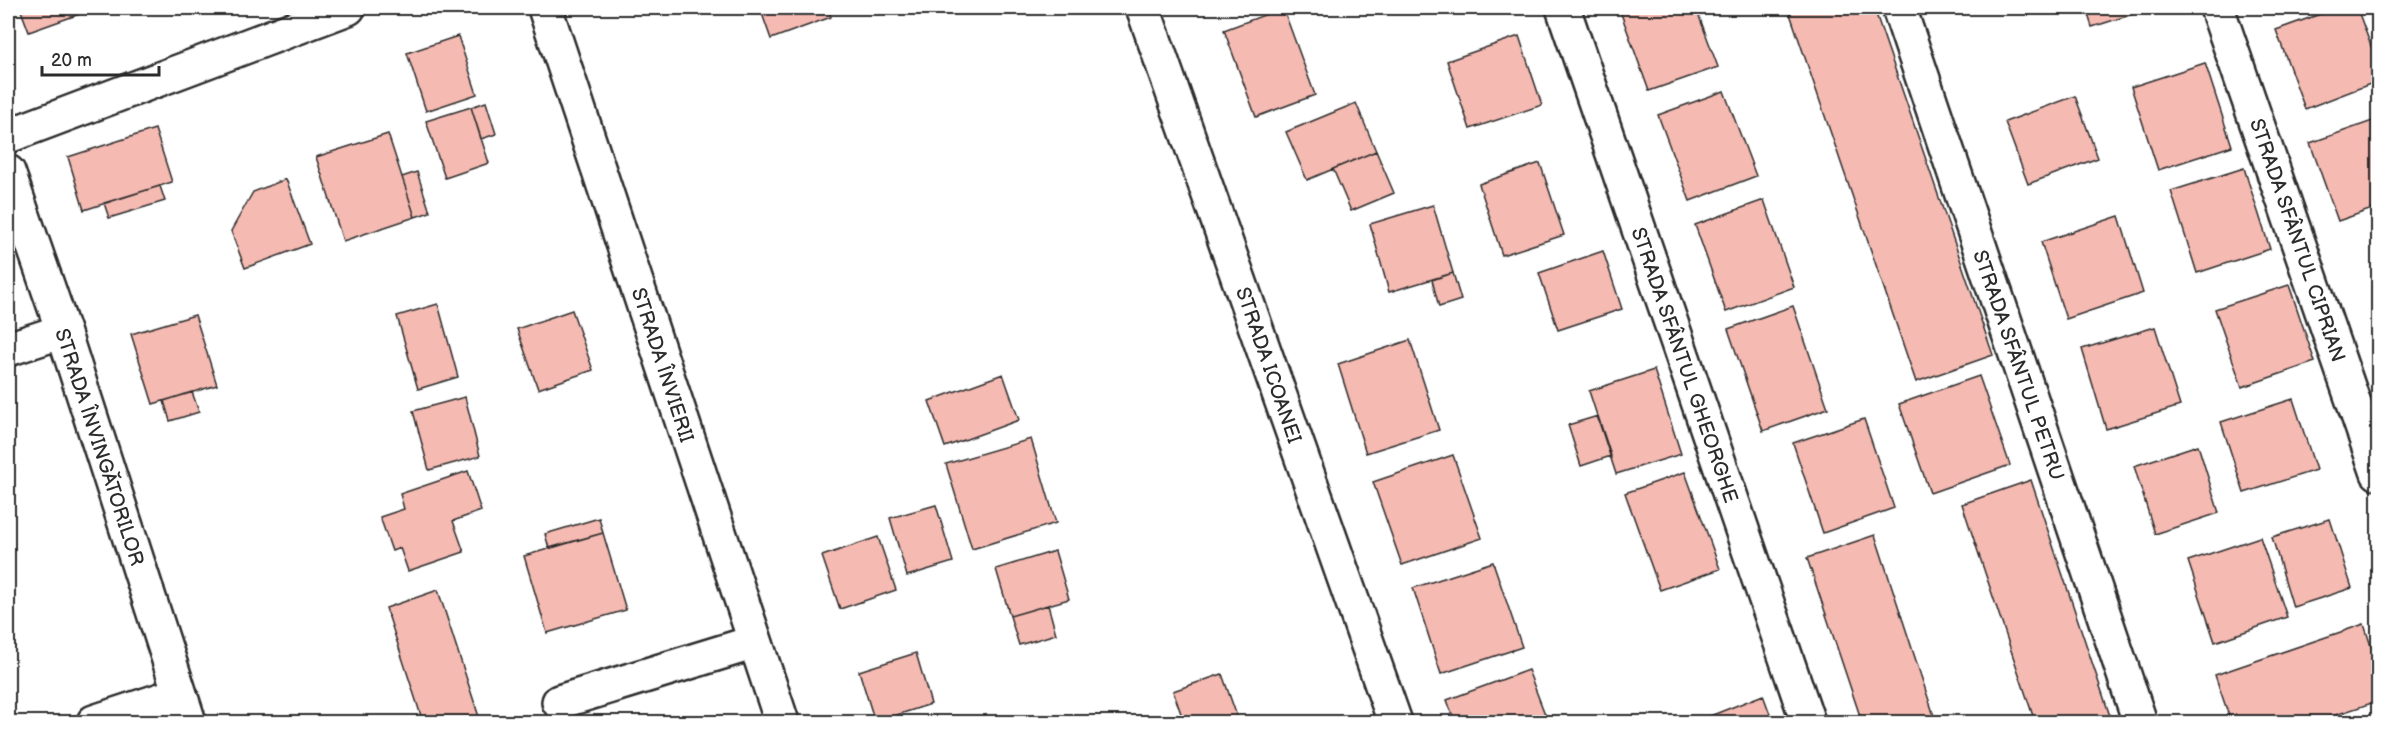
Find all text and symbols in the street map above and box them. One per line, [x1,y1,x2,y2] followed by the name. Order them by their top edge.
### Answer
[42,39,159,77] scale bar
[51,50,92,71] text: 20 m
[2244,115,2351,365] street label: STRADA SFÂNTUL CIPRIAN
[1626,224,1744,506] street label: STRADA SFÂNTUL GHEORGHE
[1967,247,2070,483] street label: STRADA SFÂNTUL PETRU
[1230,284,1306,447] street label: STRADA ICOANEI
[626,285,699,446] street label: STRADA ÎNVIERII
[49,325,150,569] street label: STRADA ÎNVINGĂTORILOR

